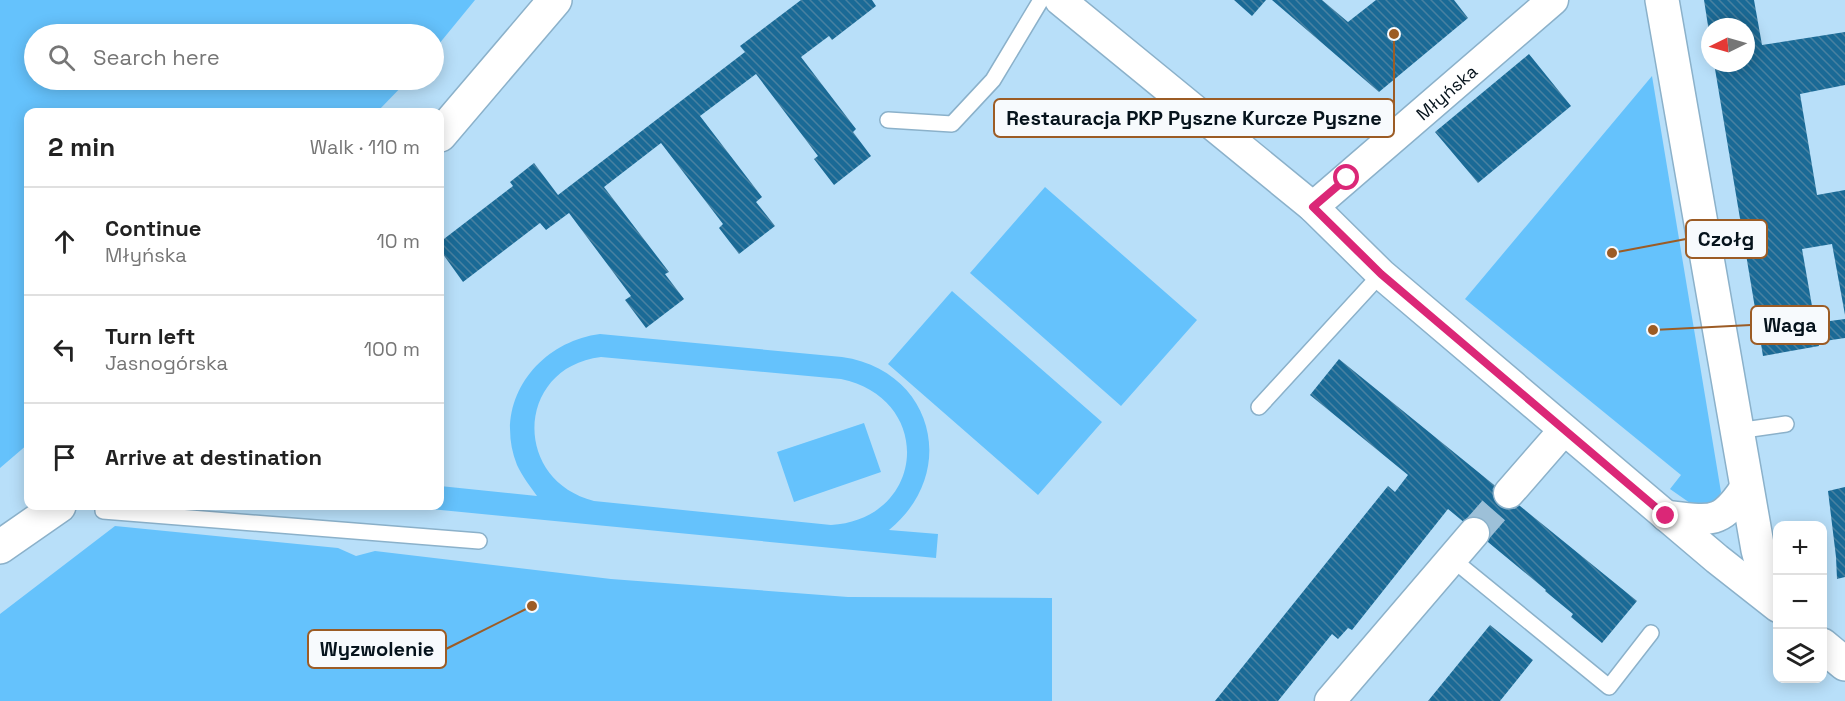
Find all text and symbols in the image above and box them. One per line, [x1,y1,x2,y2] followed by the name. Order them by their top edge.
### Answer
[1701,18,1755,72] north arrow
[24,24,444,90] search box
[45,41,78,74] icon: search
[93,43,220,71] text: Search here
[1411,59,1482,125] street label: Młyńska
[994,99,1394,137] callout: Restauracja PKP Pyszne Kurcze Pyszne
[1006,105,1382,131] text: Restauracja PKP Pyszne Kurcze Pyszne
[48,130,115,164] text: 2 min
[310,134,420,160] text: Walk · 110 m
[1333,164,1359,190] route start
[105,214,201,242] text: Continue
[1686,220,1767,258] callout: Czołg
[48,225,81,258] icon: ahead
[1698,226,1754,252] text: Czołg
[376,228,420,254] text: 10 m
[105,242,187,268] text: Młyńska
[1751,306,1829,344] callout: Waga
[1763,312,1817,338] text: Waga
[105,322,195,350] text: Turn left
[48,333,81,366] icon: left
[364,336,420,362] text: 100 m
[105,350,228,376] text: Jasnogórska
[48,441,81,474] icon: arrive
[105,443,322,471] text: Arrive at destination
[1652,502,1678,528] route end
[1773,521,1827,683] map controls
[1773,521,1827,575] button: +
[1773,575,1827,629] button: −
[1773,629,1827,683] button: layers
[308,630,446,668] callout: Wyzwolenie
[320,636,434,662] text: Wyzwolenie

